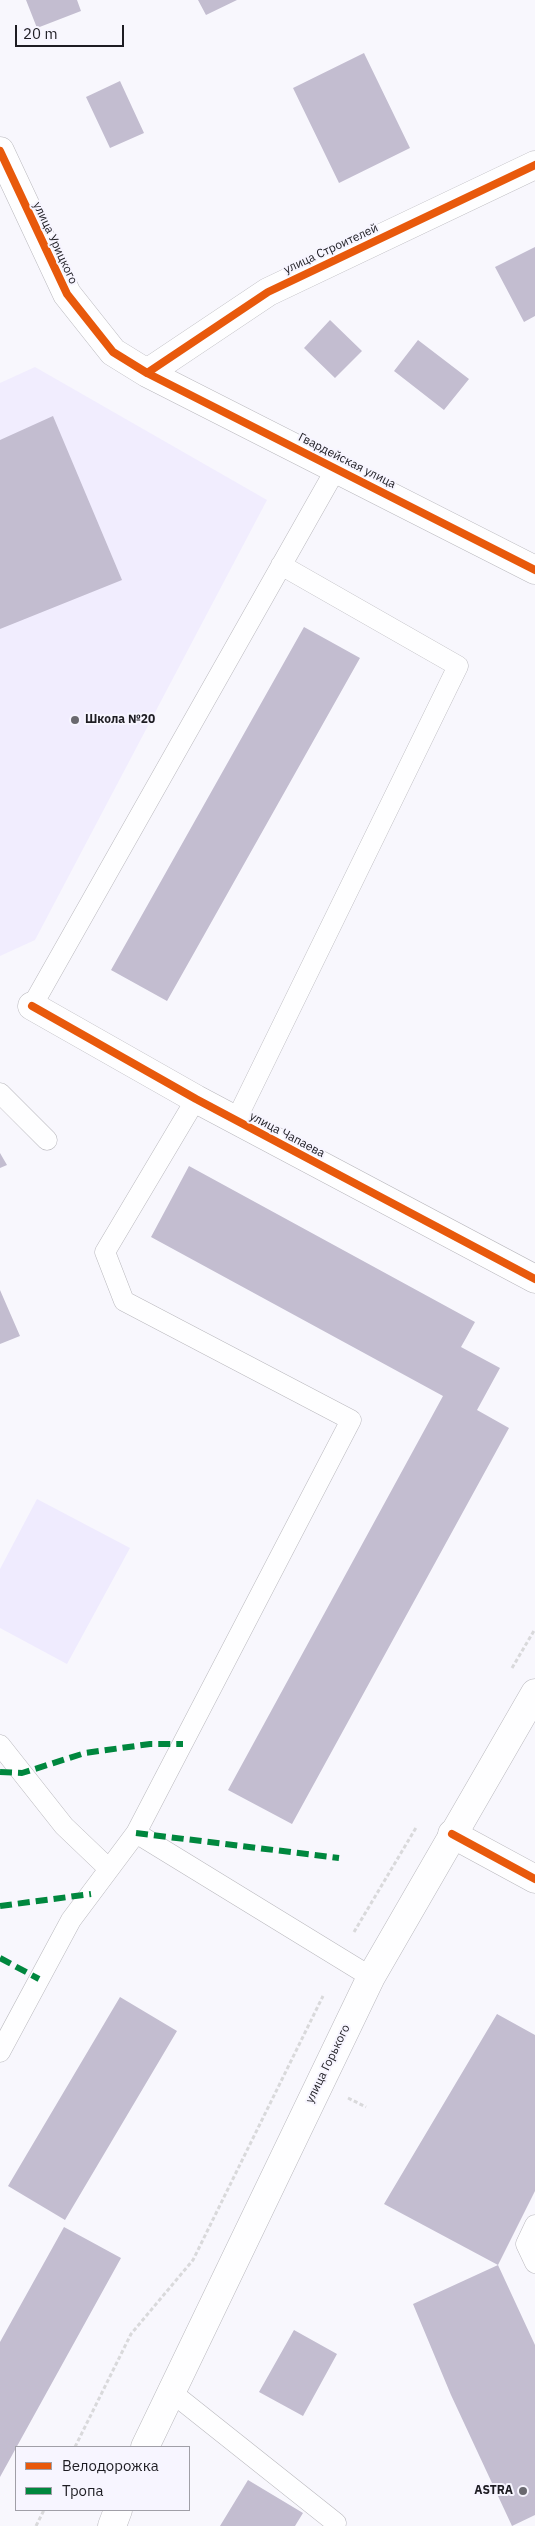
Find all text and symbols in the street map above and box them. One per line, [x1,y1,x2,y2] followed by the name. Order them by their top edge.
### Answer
[18,15,126,47] scale bar
[23,24,58,43] text: 20 m
[30,200,80,286] street label: улица Урицкого
[282,221,380,277] street label: улица Строителей
[296,430,398,492] street label: Гвардейская улица
[85,713,155,727] place label: Школа №20
[69,714,81,726] marker: Школа №20
[247,1109,327,1161] street label: улица Чапаева
[303,2022,353,2106] street label: улица Горького
[15,2446,190,2511] legend
[62,2456,159,2475] text: Велодорожка
[62,2481,104,2500] text: Тропа
[474,2484,513,2498] place label: ASTRA
[517,2485,529,2497] marker: ASTRA

